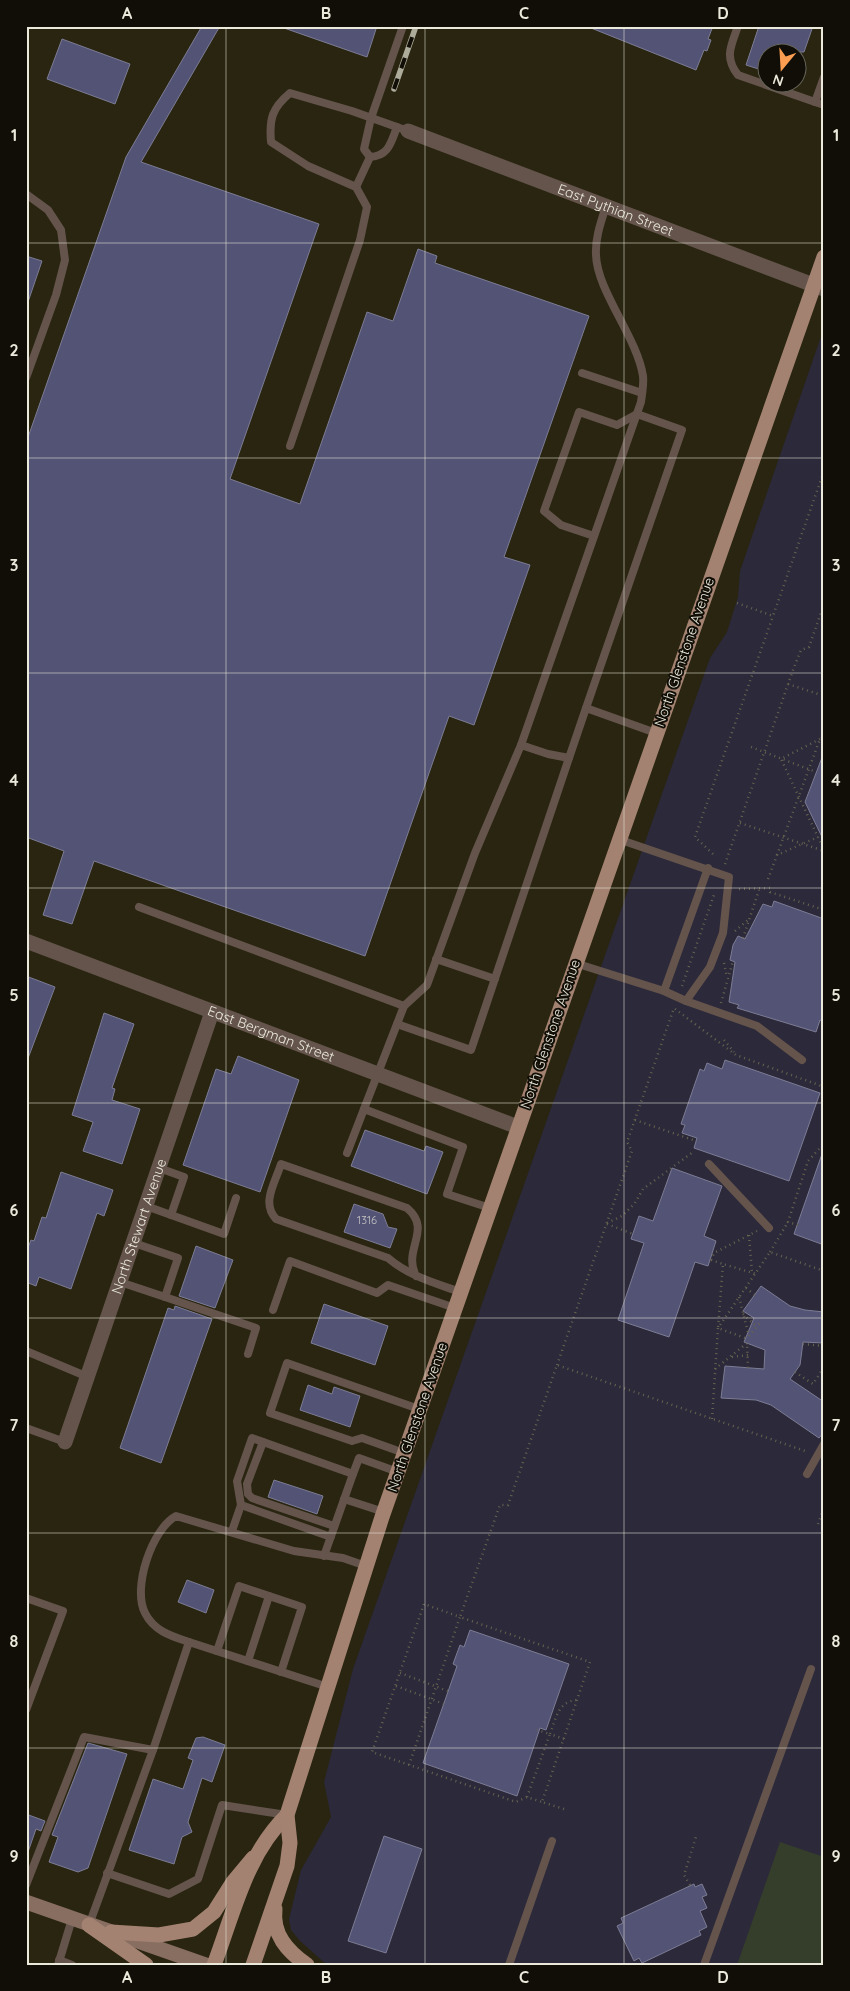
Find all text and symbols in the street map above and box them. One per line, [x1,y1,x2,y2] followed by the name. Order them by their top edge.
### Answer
[122,3,133,23] text: A
[321,3,331,23] text: B
[519,3,529,23] text: C
[717,3,729,23] text: D
[758,42,808,92] north arrow
[770,70,786,91] text: N
[11,125,17,145] text: 1
[833,125,839,145] text: 1
[555,180,676,240] street label: East Pythian Street
[9,340,19,360] text: 2
[831,340,841,360] text: 2
[10,555,18,575] text: 3
[832,555,840,575] text: 3
[650,575,718,729] street label: North Glenstone Avenue
[9,770,19,790] text: 4
[831,770,841,790] text: 4
[516,957,584,1111] street label: North Glenstone Avenue
[9,985,19,1005] text: 5
[831,985,841,1005] text: 5
[205,1002,337,1066] street label: East Bergman Street
[107,1156,170,1296] street label: North Stewart Avenue
[10,1200,19,1220] text: 6
[832,1200,841,1220] text: 6
[357,1213,377,1227] house number: 1316
[383,1340,451,1494] street label: North Glenstone Avenue
[10,1415,19,1435] text: 7
[832,1415,841,1435] text: 7
[10,1631,19,1651] text: 8
[832,1631,841,1651] text: 8
[9,1846,19,1866] text: 9
[831,1846,841,1866] text: 9
[122,1967,133,1987] text: A
[321,1967,331,1987] text: B
[519,1967,529,1987] text: C
[717,1967,729,1987] text: D

